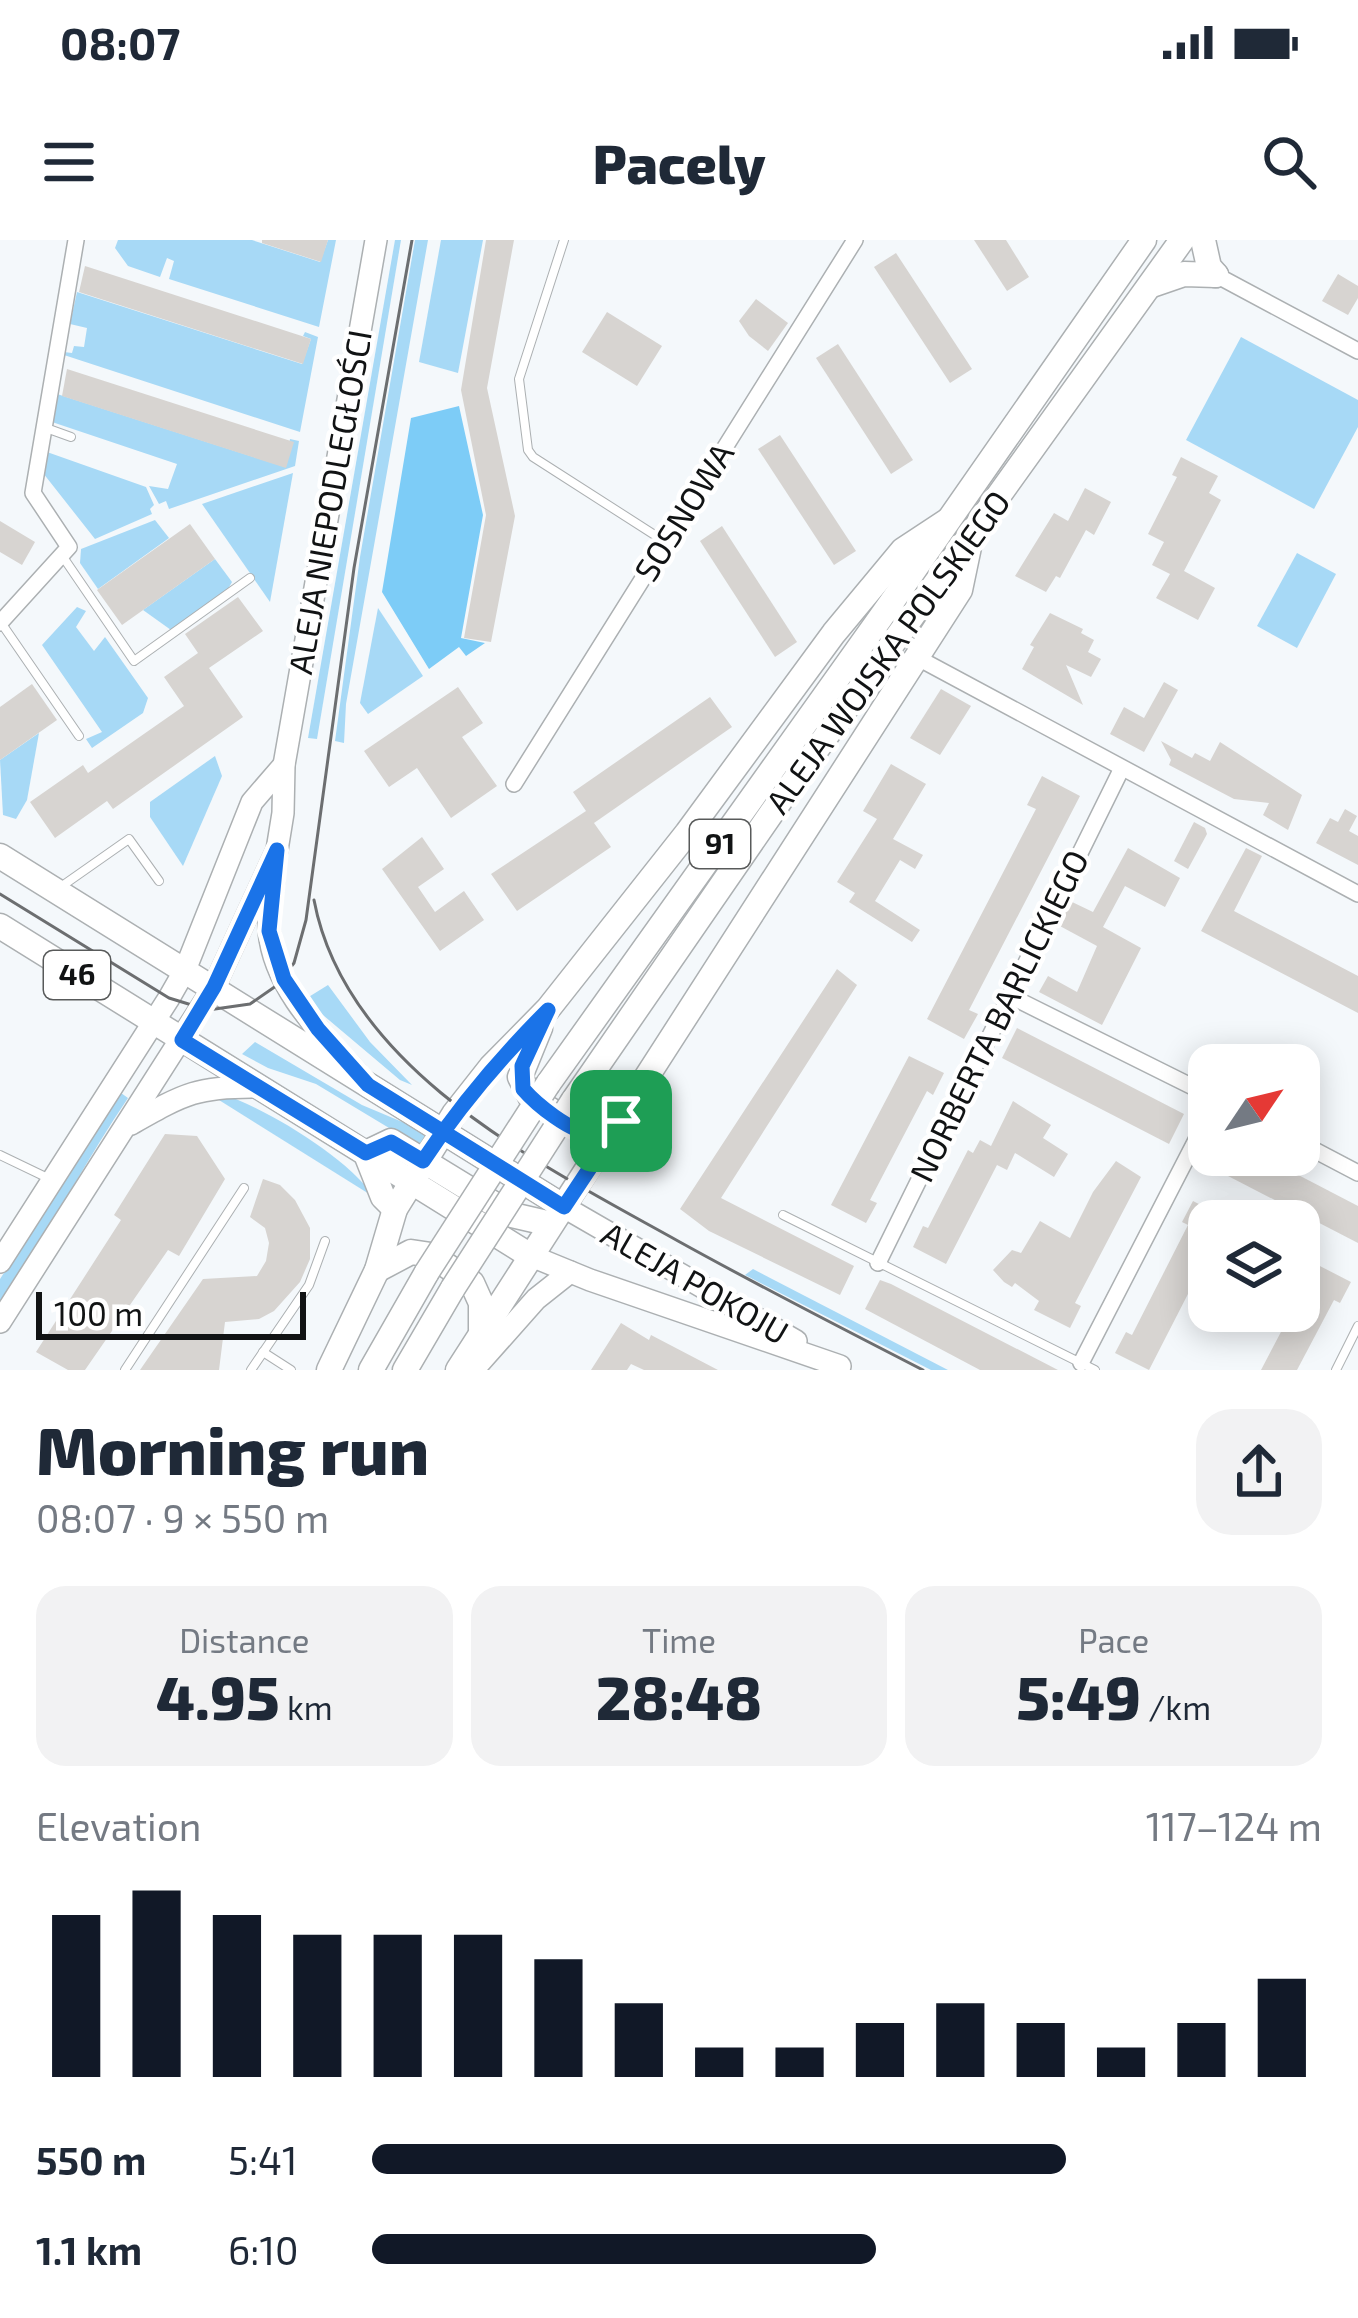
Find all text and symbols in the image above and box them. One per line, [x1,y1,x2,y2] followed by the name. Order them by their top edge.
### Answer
[60,15,180,69] text: 08:07
[36,129,102,195] icon: menu
[1256,129,1322,195] icon: search
[593,130,765,195] text: Pacely
[279,327,379,677] street label: ALEJA NIEPODLEGŁOŚCI
[625,435,742,588] street label: SOSNOWA
[757,482,1018,821] street label: ALEJA WOJSKA POLSKIEGO
[690,820,750,868] road number: 91
[900,843,1096,1188] street label: NORBERTA BARLICKIEGO
[44,951,110,999] road number: 46
[1188,1044,1320,1176] north arrow
[1188,1044,1320,1332] map controls
[570,1070,672,1172] pin
[588,1088,654,1154] icon: arrive
[1188,1200,1320,1332] button: layers
[595,1213,796,1352] street label: ALEJA POKOJU
[36,1286,306,1339] scale bar
[54,1293,143,1333] text: 100 m
[36,1409,429,1488] text: Morning run
[1196,1409,1322,1535] button: share
[36,1494,329,1541] text: 08:07 · 9 × 550 m
[179,1620,309,1660] text: Distance
[642,1620,716,1660] text: Time
[1078,1620,1149,1660] text: Pace
[156,1660,280,1732] text: 4.95
[596,1660,762,1732] text: 28:48
[1016,1660,1141,1732] text: 5:49
[280,1687,333,1727] text: km
[1141,1687,1211,1727] text: /km
[36,1802,201,1849] text: Elevation
[1146,1802,1322,1849] text: 117–124 m
[36,2136,146,2183] text: 550 m
[228,2136,298,2183] text: 5:41
[36,2226,142,2273] text: 1.1 km
[228,2226,299,2273] text: 6:10

